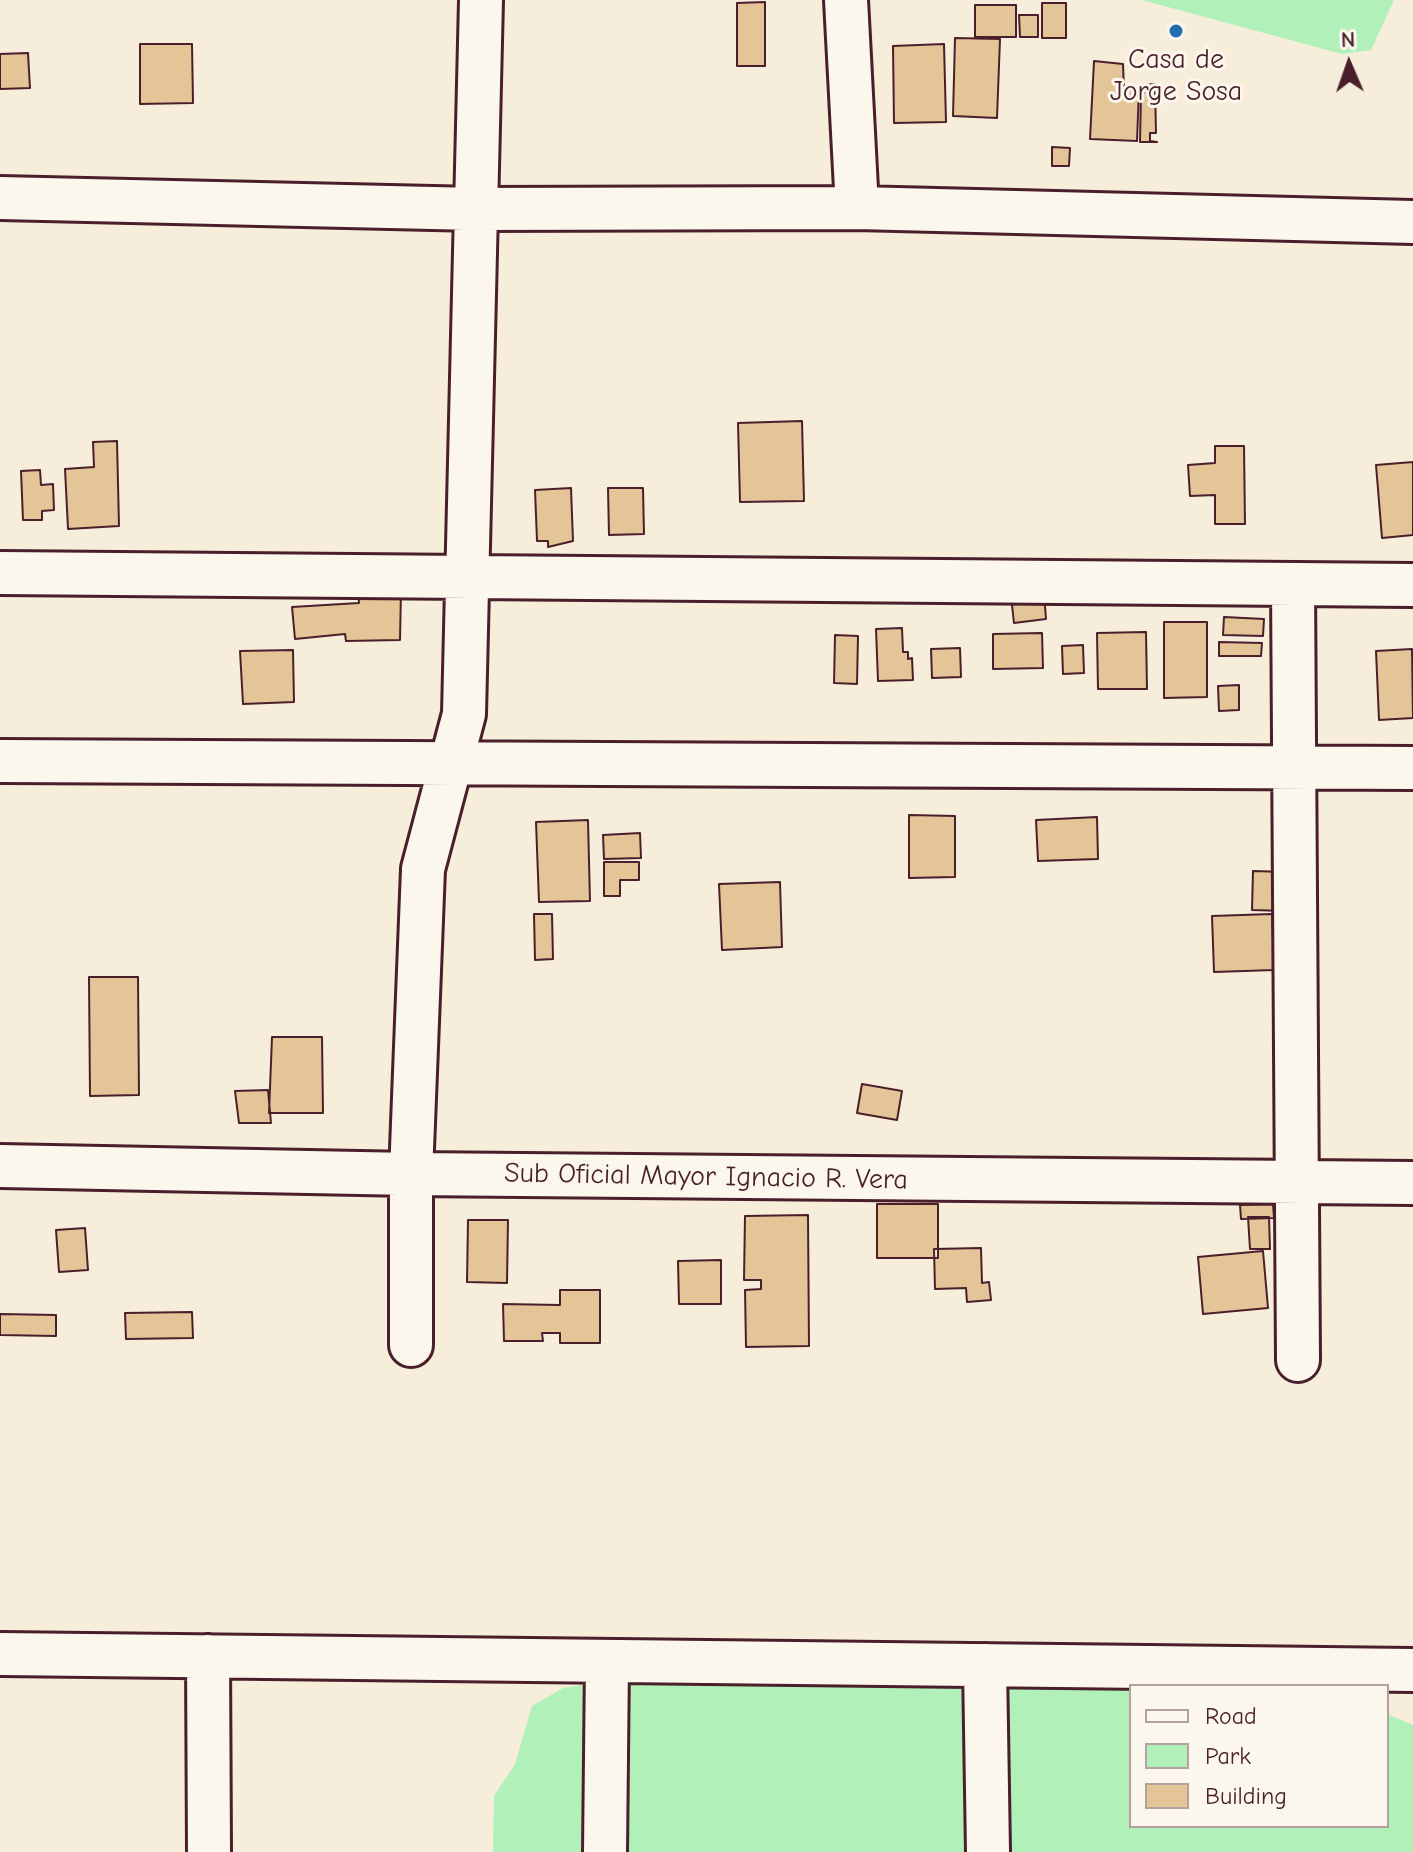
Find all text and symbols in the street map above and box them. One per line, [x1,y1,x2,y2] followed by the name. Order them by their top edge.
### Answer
[1167,22,1185,40] marker: Casa de Jorge Sosa
[1309,24,1389,104] north arrow
[1341,27,1356,53] text: N
[1110,43,1242,109] place label: Casa de Jorge Sosa
[504,1157,908,1197] street label: Sub Oficial Mayor Ignacio R. Vera
[1129,1684,1389,1828] legend
[1205,1702,1257,1730] text: Road
[1205,1742,1251,1770] text: Park
[1205,1782,1287,1810] text: Building

